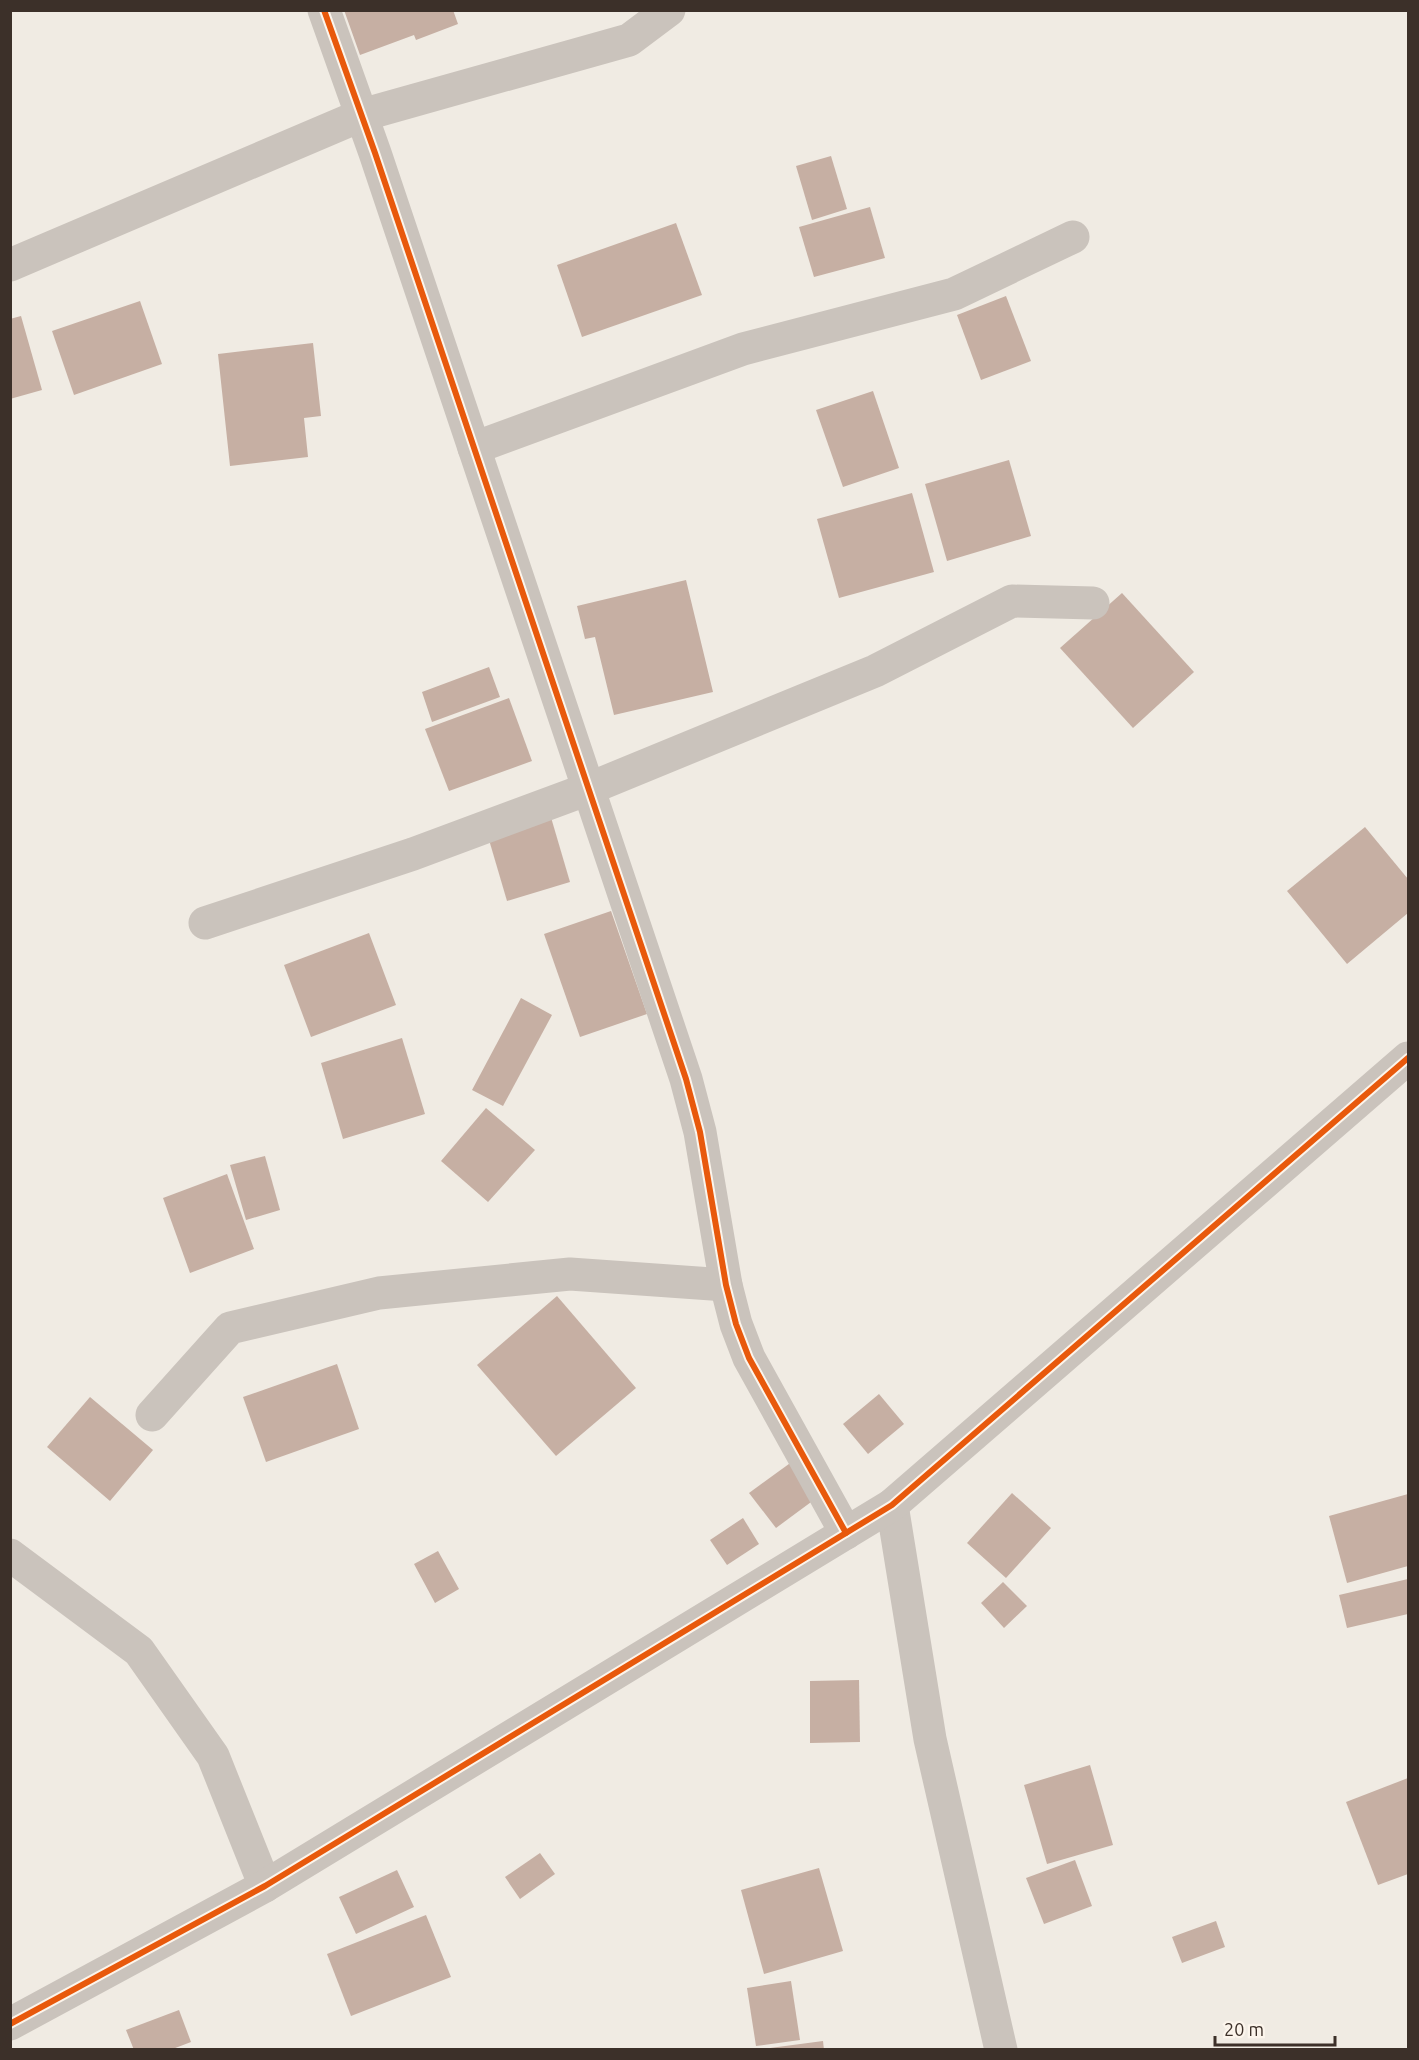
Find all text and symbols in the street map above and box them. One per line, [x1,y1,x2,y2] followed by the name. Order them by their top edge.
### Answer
[1215,2009,1335,2047] scale bar
[1224,2019,1264,2039] text: 20 m

